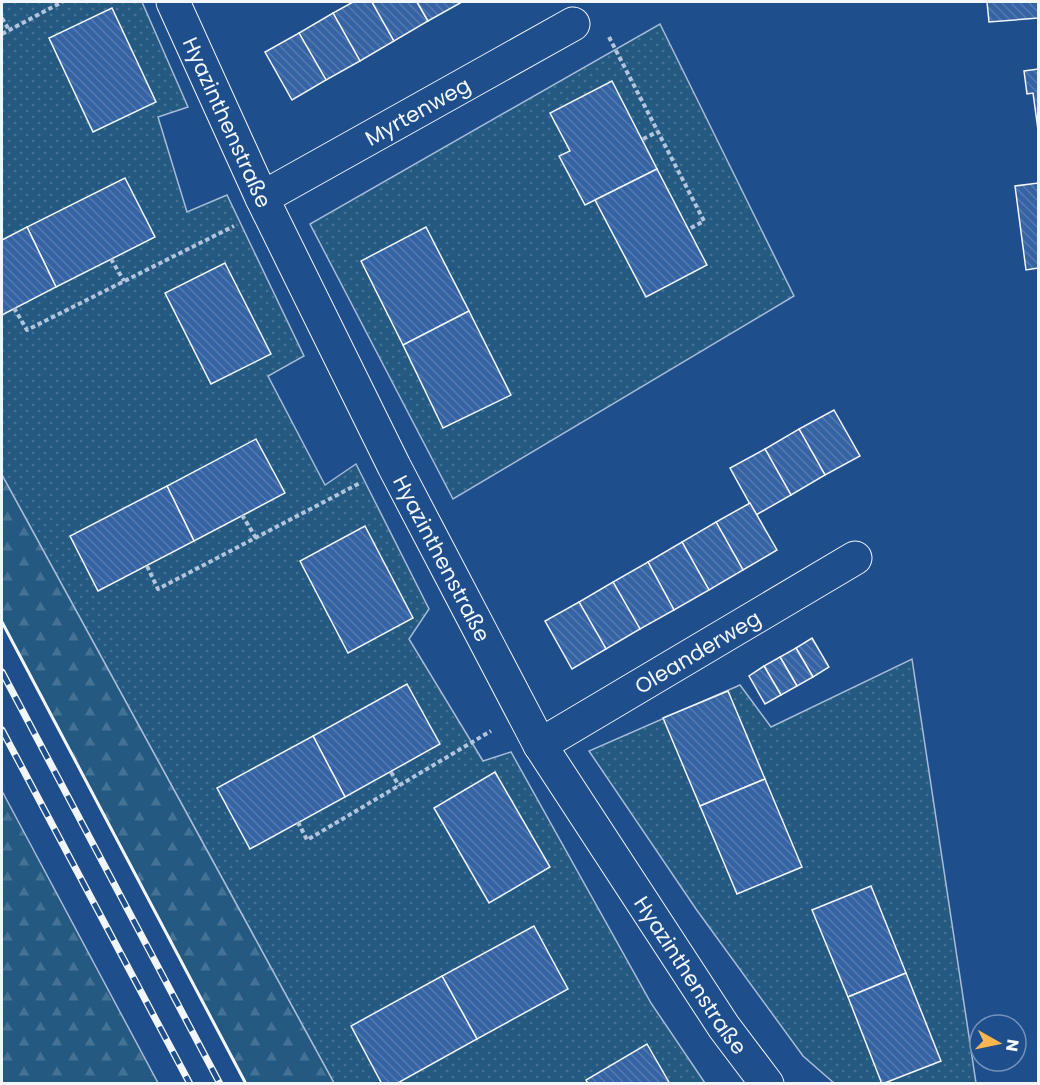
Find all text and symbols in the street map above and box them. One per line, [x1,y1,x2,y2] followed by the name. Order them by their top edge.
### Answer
[176,32,279,212] street label: Hyazinthenstraße
[359,70,475,152] street label: Myrtenweg
[387,470,498,647] street label: Hyazinthenstraße
[629,603,766,700] street label: Oleanderweg
[628,890,754,1060] street label: Hyazinthenstraße
[968,1013,1028,1073] north arrow
[1000,1038,1025,1053] text: N

